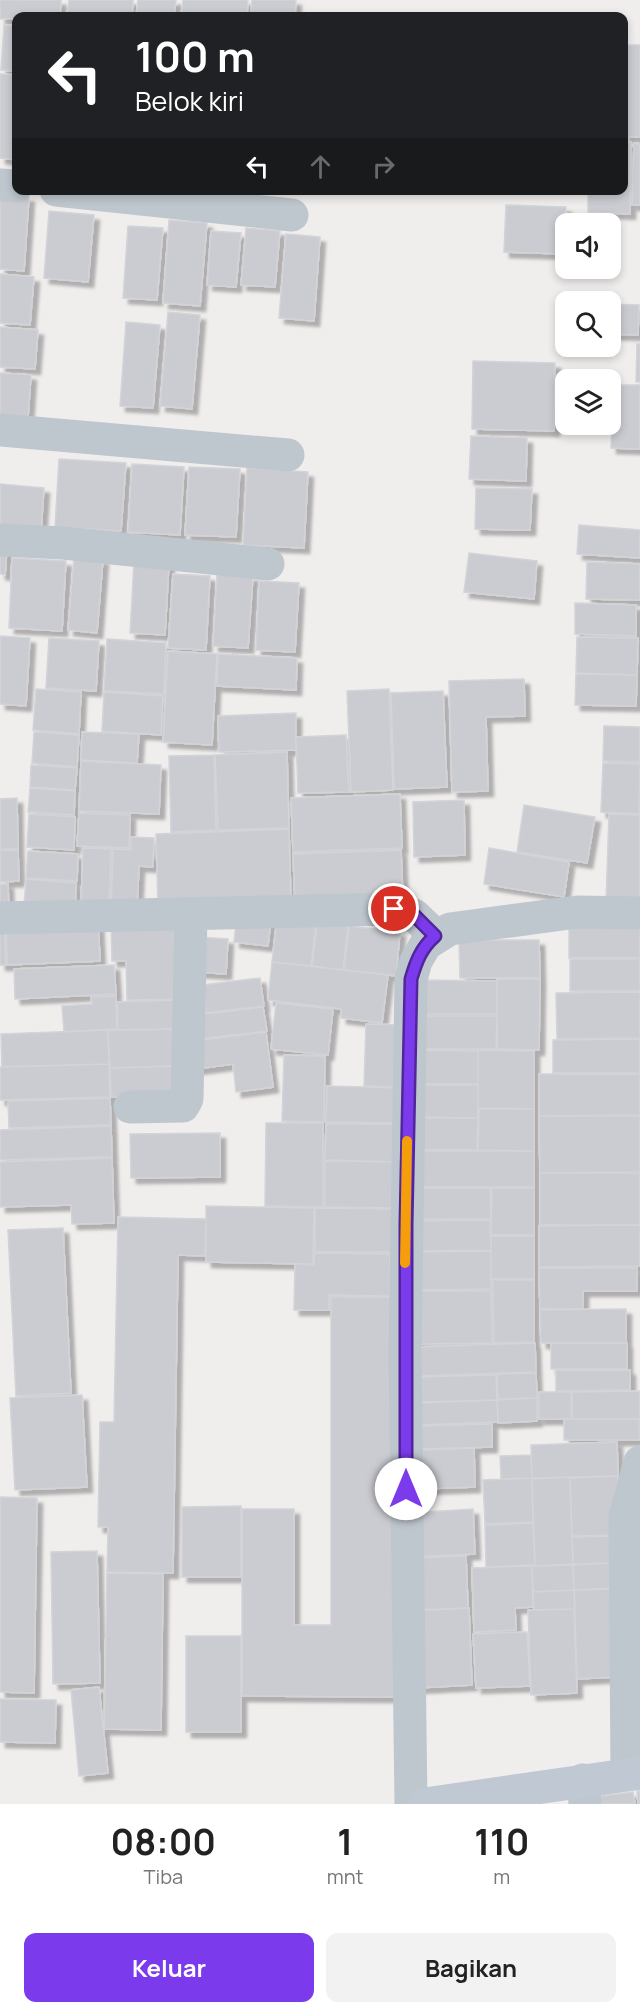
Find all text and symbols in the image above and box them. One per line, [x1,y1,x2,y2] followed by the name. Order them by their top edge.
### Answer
[135,27,255,85] text: 100 m
[36,36,114,114] icon: left
[135,82,244,119] text: Belok kiri
[241,150,274,183] icon: left
[304,150,337,183] icon: ahead
[367,150,400,183] icon: right
[555,213,621,435] map controls
[555,213,621,279] button: sound
[555,291,621,357] button: search
[555,369,621,435] button: layers
[368,883,419,934] pin
[377,892,410,925] icon: arrive
[374,1457,438,1521] position arrow
[111,1817,216,1866] text: 08:00
[337,1817,353,1866] text: 1
[474,1817,529,1866] text: 110
[144,1863,183,1890] text: Tiba
[327,1863,364,1890] text: mnt
[493,1863,510,1890] text: m
[24,1933,314,2002] button: Keluar
[326,1933,616,2002] button: Bagikan

